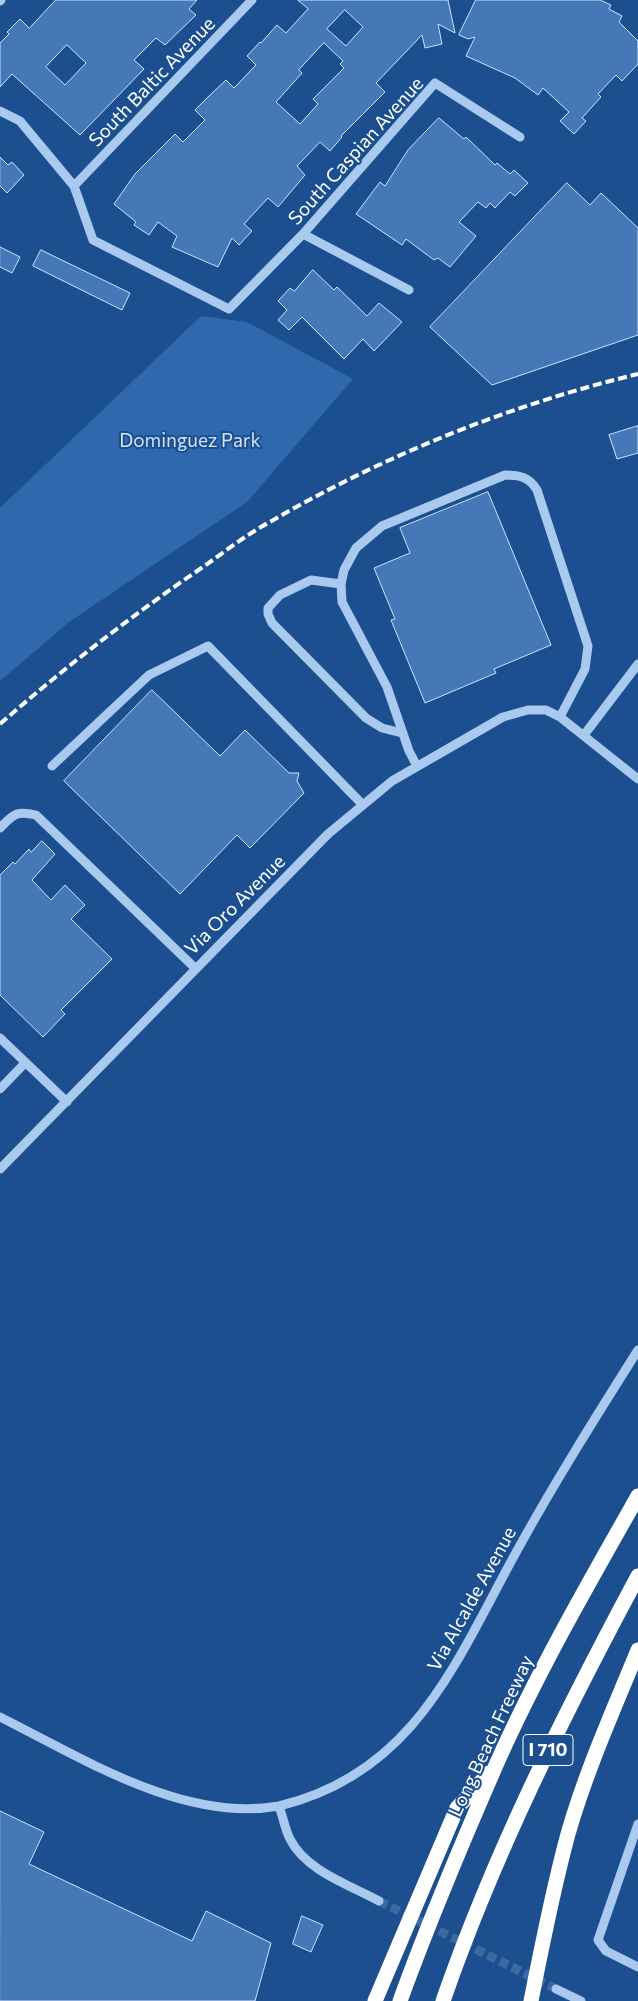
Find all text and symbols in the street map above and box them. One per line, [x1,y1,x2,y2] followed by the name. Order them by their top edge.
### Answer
[84,12,220,152] street label: South Baltic Avenue
[284,72,428,230] street label: South Caspian Avenue
[119,430,261,452] park label: Dominguez Park
[180,850,290,960] street label: Via Oro Avenue
[423,1523,521,1675] street label: Via Alcalde Avenue
[444,1652,538,1820] street label: Long Beach Freeway
[523,1734,573,1766] road number: I 710

